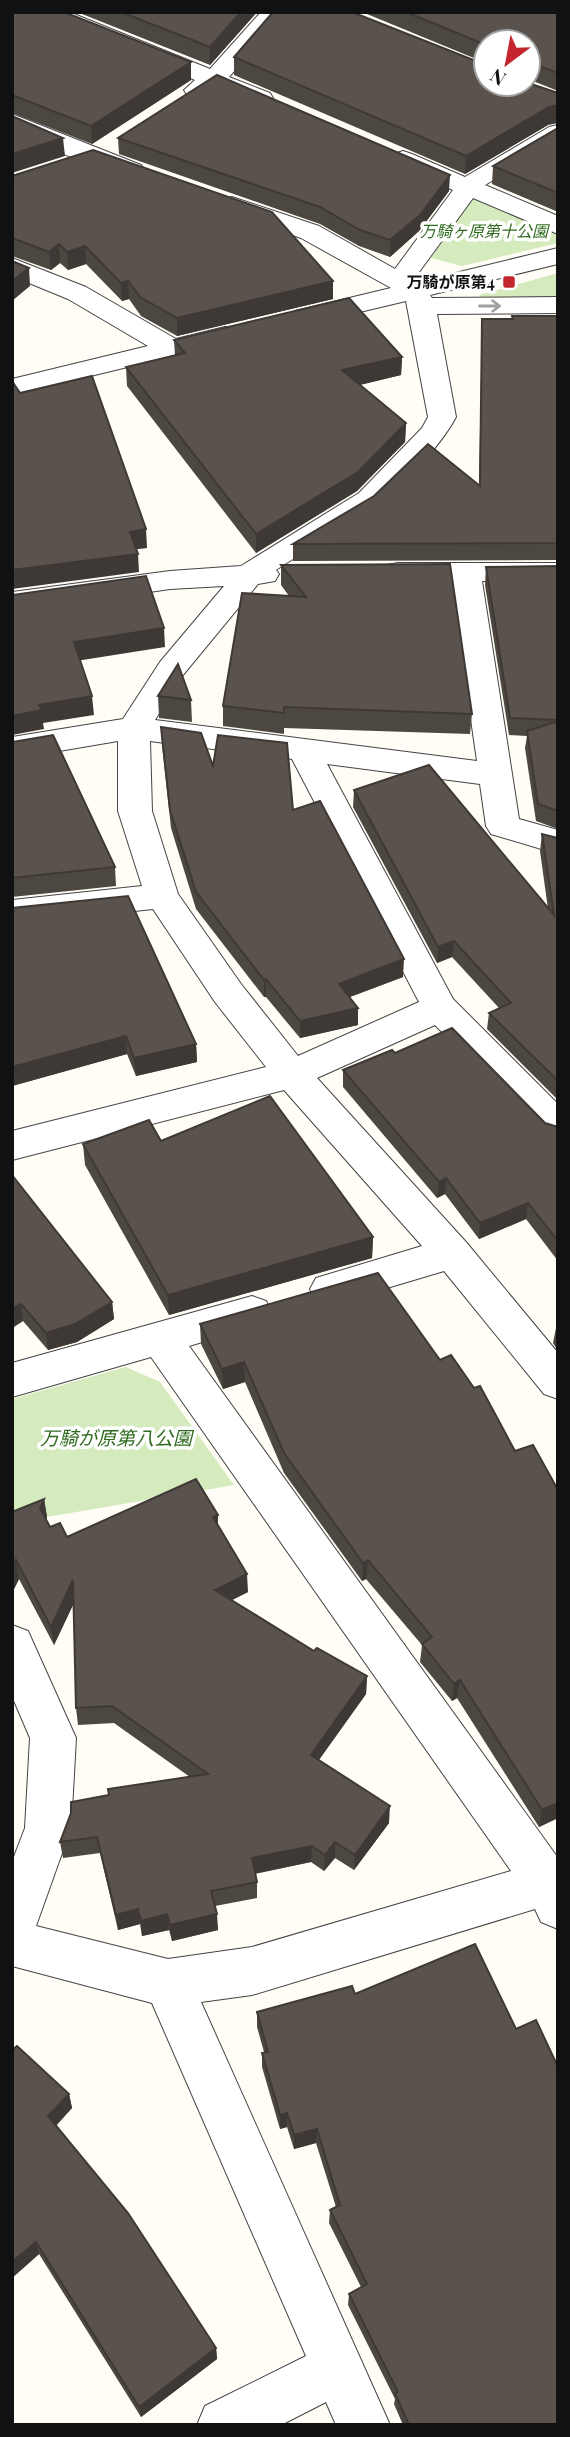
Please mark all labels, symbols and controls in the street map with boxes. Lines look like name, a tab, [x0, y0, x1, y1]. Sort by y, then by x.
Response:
north arrow	[472, 28, 542, 98]
text: N	[485, 63, 510, 93]
park label: 万騎ヶ原第十公園	[420, 220, 550, 241]
place label: 万騎が原第4	[407, 271, 495, 292]
marker: 万騎が原第4	[501, 274, 517, 290]
one-way arrow	[478, 299, 501, 312]
park label: 万騎が原第八公園	[40, 1424, 195, 1450]

